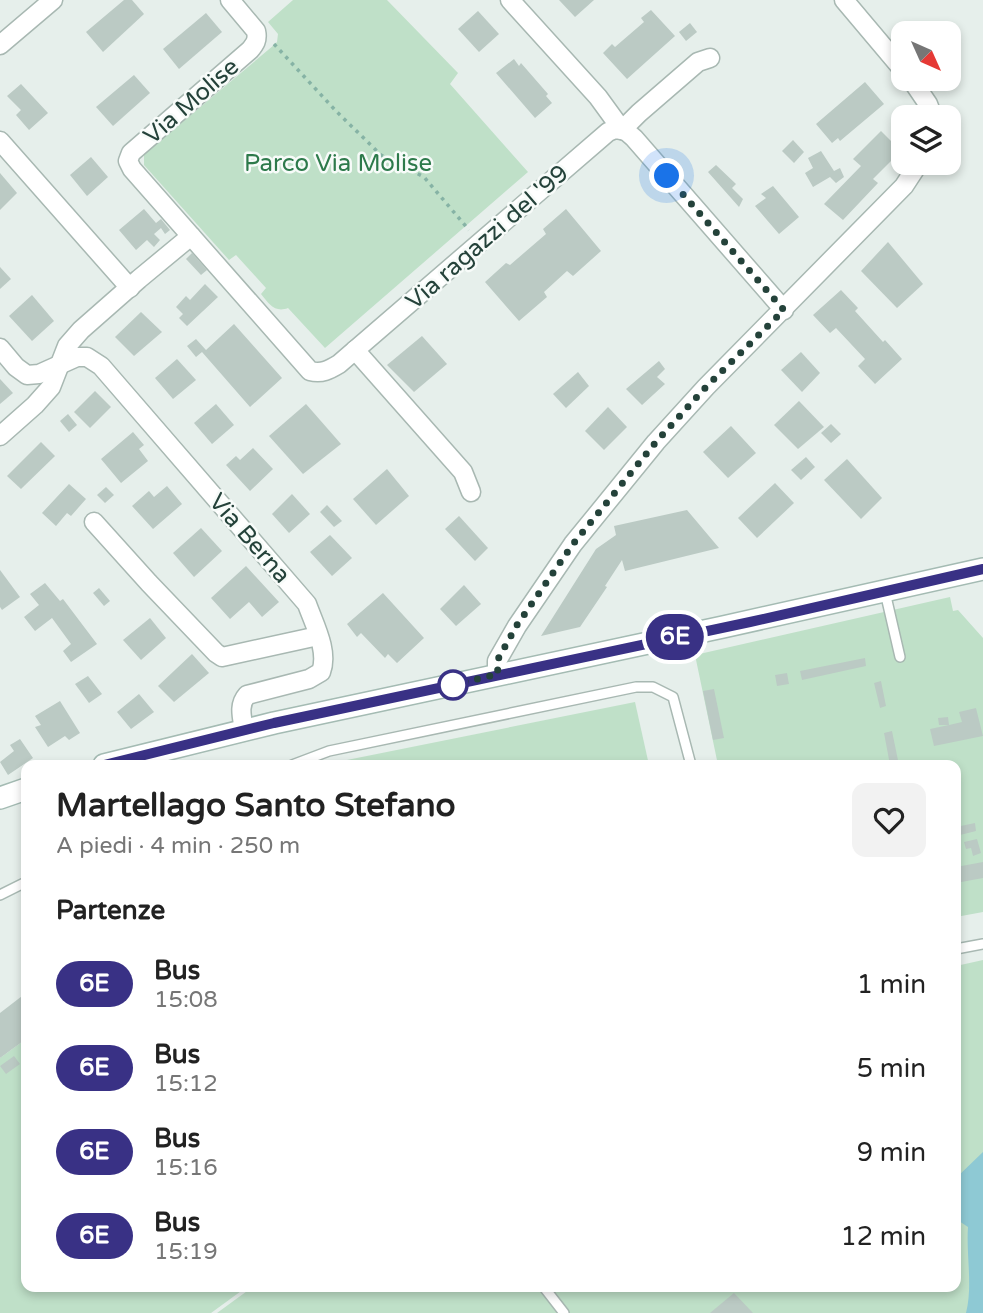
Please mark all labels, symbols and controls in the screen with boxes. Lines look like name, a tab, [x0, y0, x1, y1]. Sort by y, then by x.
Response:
north arrow	[891, 21, 961, 91]
map controls	[891, 21, 961, 175]
street label: Via Molise	[138, 52, 245, 151]
button: layers	[891, 105, 961, 175]
park label: Parco Via Molise	[244, 149, 432, 178]
your location	[649, 158, 684, 193]
street label: Via ragazzi del '99	[400, 159, 575, 316]
street label: Via Berna	[203, 487, 296, 589]
line badge: 6E	[644, 614, 706, 660]
text: 6E	[660, 622, 690, 651]
unlabelled marker	[438, 670, 468, 700]
button: heart	[852, 783, 926, 857]
text: Martellago Santo Stefano	[56, 786, 456, 825]
text: A piedi · 4 min · 250 m	[56, 832, 300, 860]
text: Partenze	[56, 895, 165, 926]
text: Bus	[154, 955, 200, 986]
text: 6E	[79, 969, 110, 998]
text: 1 min	[857, 969, 926, 1000]
text: 15:08	[154, 986, 218, 1014]
text: Bus	[154, 1039, 200, 1070]
text: 6E	[79, 1053, 110, 1082]
text: 5 min	[857, 1053, 926, 1084]
text: 15:12	[154, 1070, 218, 1098]
text: Bus	[154, 1123, 200, 1154]
text: 6E	[79, 1137, 110, 1166]
text: 9 min	[857, 1137, 926, 1168]
text: 15:16	[154, 1154, 218, 1182]
text: Bus	[154, 1207, 200, 1238]
text: 6E	[79, 1221, 110, 1250]
text: 12 min	[840, 1221, 926, 1252]
text: 15:19	[154, 1238, 218, 1266]

